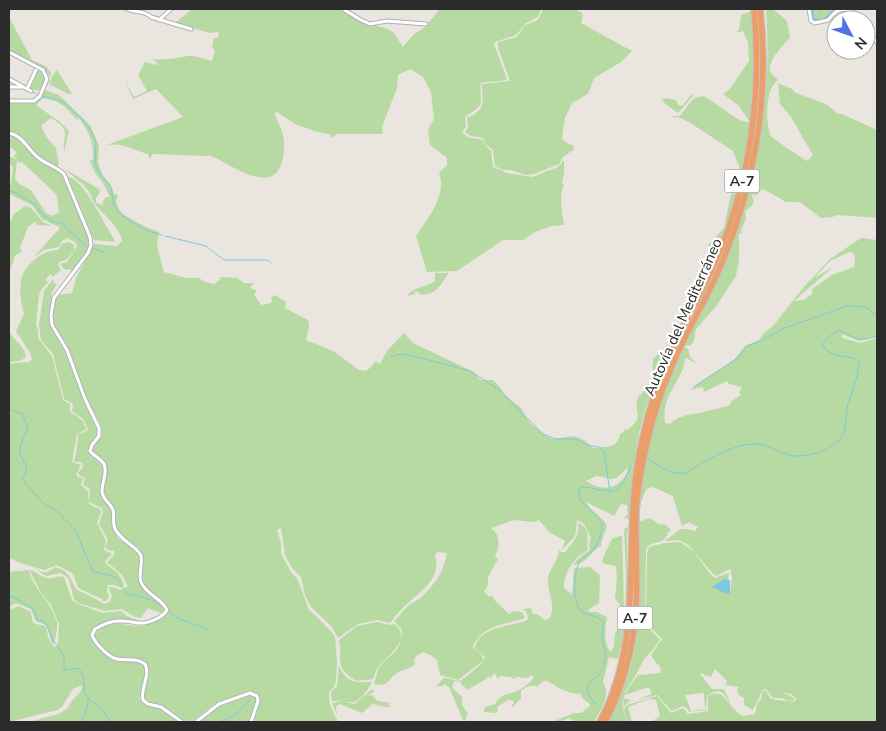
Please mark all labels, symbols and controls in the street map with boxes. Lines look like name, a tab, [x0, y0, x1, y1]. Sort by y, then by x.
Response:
north arrow	[826, 10, 876, 60]
text: N	[850, 33, 871, 53]
road number: A-7	[724, 170, 760, 192]
street label: Autovía del Mediterráneo	[639, 235, 727, 399]
road number: A-7	[618, 606, 652, 630]

